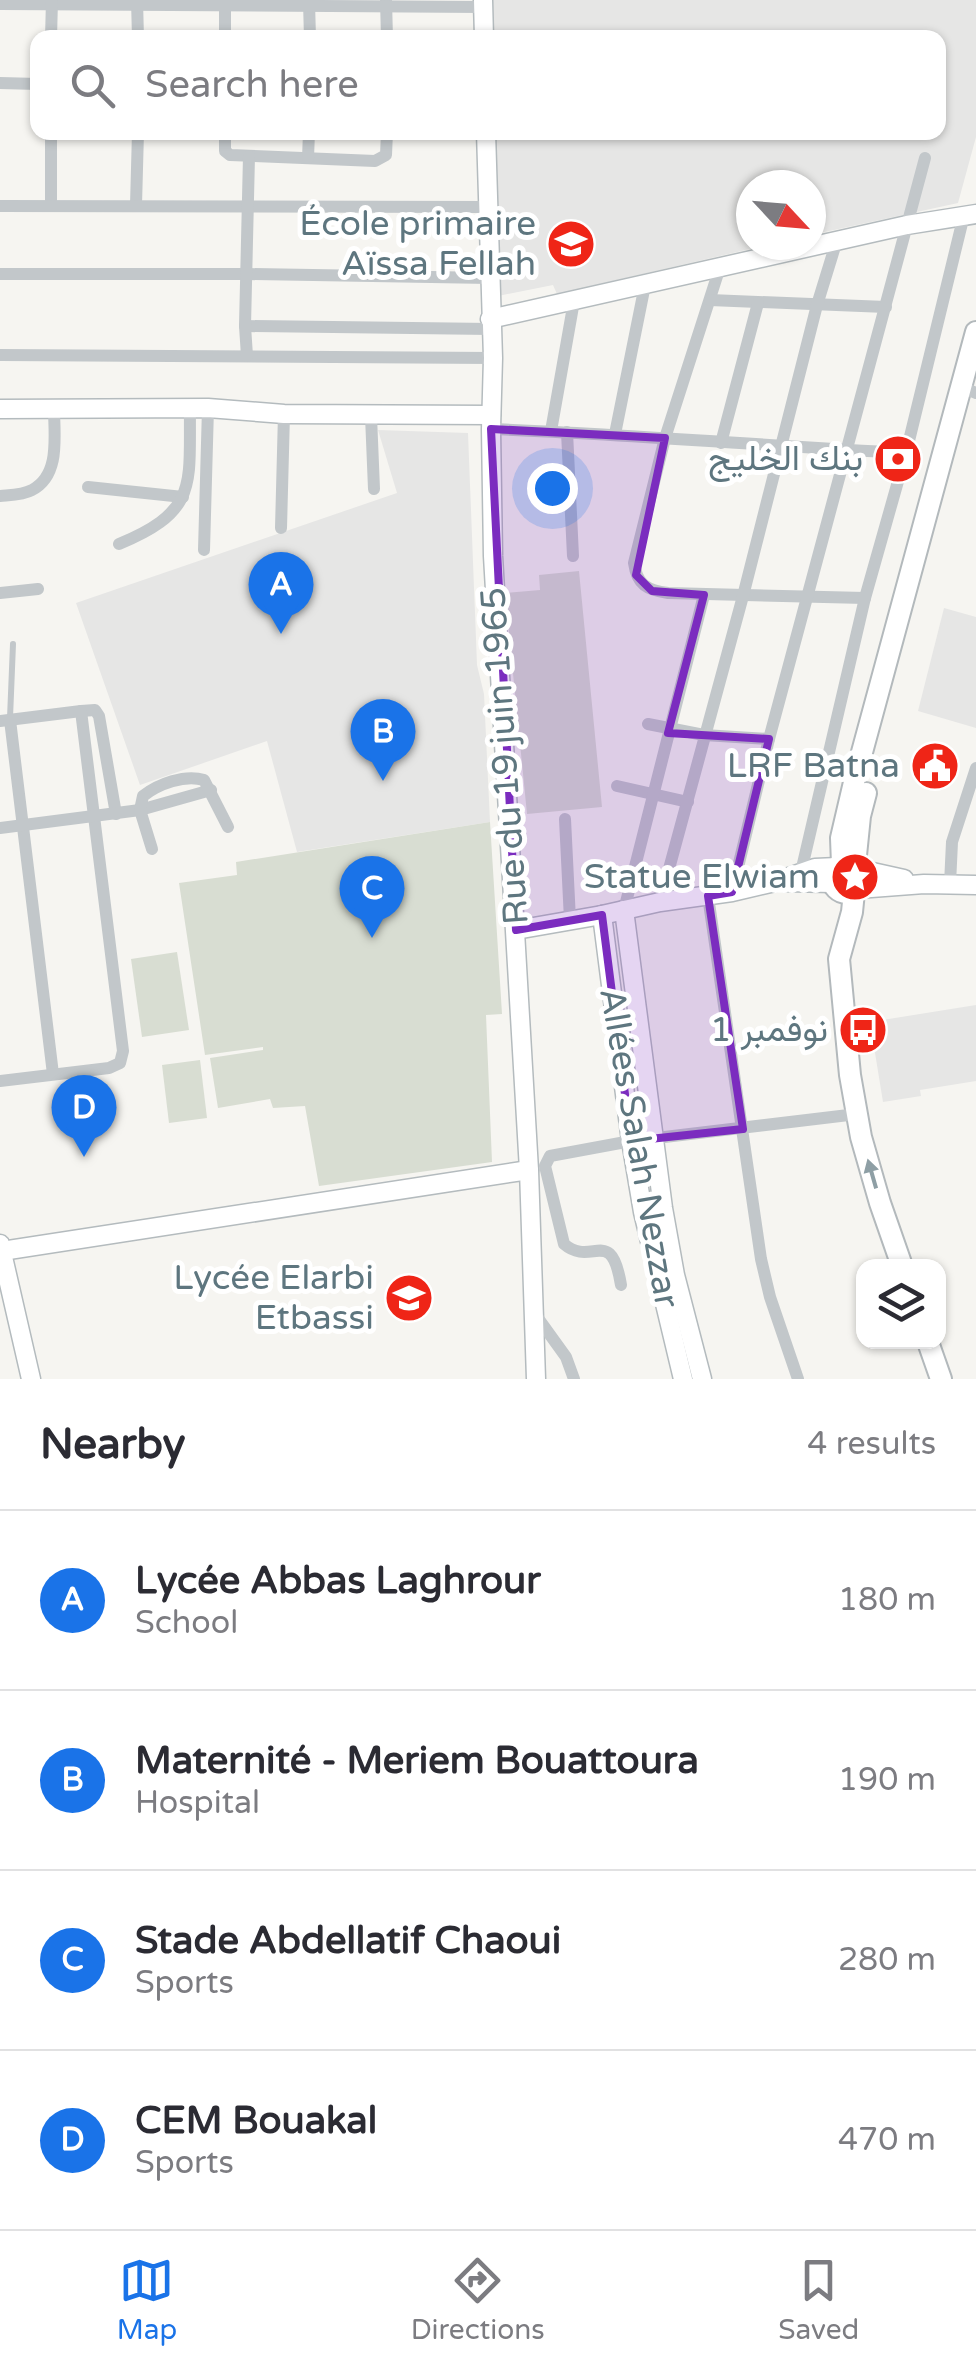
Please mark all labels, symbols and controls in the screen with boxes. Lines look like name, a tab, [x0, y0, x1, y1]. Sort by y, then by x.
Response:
search box	[30, 30, 946, 140]
icon: search	[65, 58, 120, 113]
text: Search here	[145, 62, 359, 108]
north arrow	[736, 170, 826, 260]
place label: École primaire Aïssa Fellah	[299, 203, 536, 285]
school or university icon: École primaire Aïssa Fellah	[545, 218, 597, 270]
bank icon: بنك الخليج	[872, 433, 924, 485]
place label: بنك الخليج	[708, 438, 863, 482]
your location	[527, 463, 578, 514]
pin: A	[248, 552, 314, 634]
street label: Rue du 19 juin 1965	[472, 586, 538, 926]
pin: B	[350, 698, 416, 781]
public building icon: LRF Batna	[909, 740, 961, 792]
place label: LRF Batna	[727, 745, 900, 787]
place icon: Statue Elwiam	[829, 851, 881, 903]
pin: C	[340, 856, 404, 938]
place label: Statue Elwiam	[584, 856, 820, 898]
street label: Allées Salah Nezzar	[590, 985, 688, 1312]
bus stop icon: 1 نوفمبر	[837, 1004, 889, 1056]
place label: 1 نوفمبر	[710, 1009, 828, 1051]
pin: D	[52, 1074, 116, 1157]
one-way arrow	[863, 1158, 879, 1189]
place label: Lycée Elarbi Etbassi	[173, 1257, 374, 1339]
map controls	[856, 1259, 946, 1349]
button: layers	[856, 1259, 946, 1349]
school or university icon: Lycée Elarbi Etbassi	[383, 1272, 435, 1324]
text: Nearby	[40, 1419, 185, 1470]
text: 4 results	[807, 1425, 936, 1463]
text: Lycée Abbas Laghrour	[135, 1558, 541, 1604]
text: A	[61, 1581, 84, 1619]
text: 180 m	[838, 1581, 936, 1619]
text: School	[135, 1604, 238, 1642]
text: Maternité - Meriem Bouattoura	[135, 1738, 699, 1784]
text: B	[61, 1761, 84, 1799]
text: 190 m	[838, 1761, 936, 1799]
text: Hospital	[135, 1784, 260, 1822]
text: Stade Abdellatif Chaoui	[135, 1918, 561, 1964]
text: C	[61, 1941, 84, 1979]
text: 280 m	[838, 1941, 936, 1979]
text: Sports	[135, 1964, 234, 2002]
text: CEM Bouakal	[135, 2098, 377, 2144]
text: D	[60, 2121, 85, 2159]
text: 470 m	[838, 2121, 936, 2159]
text: Sports	[135, 2144, 234, 2182]
tab: Map	[117, 2253, 177, 2347]
tab: Directions	[411, 2253, 545, 2347]
tab: Saved	[778, 2253, 859, 2347]

